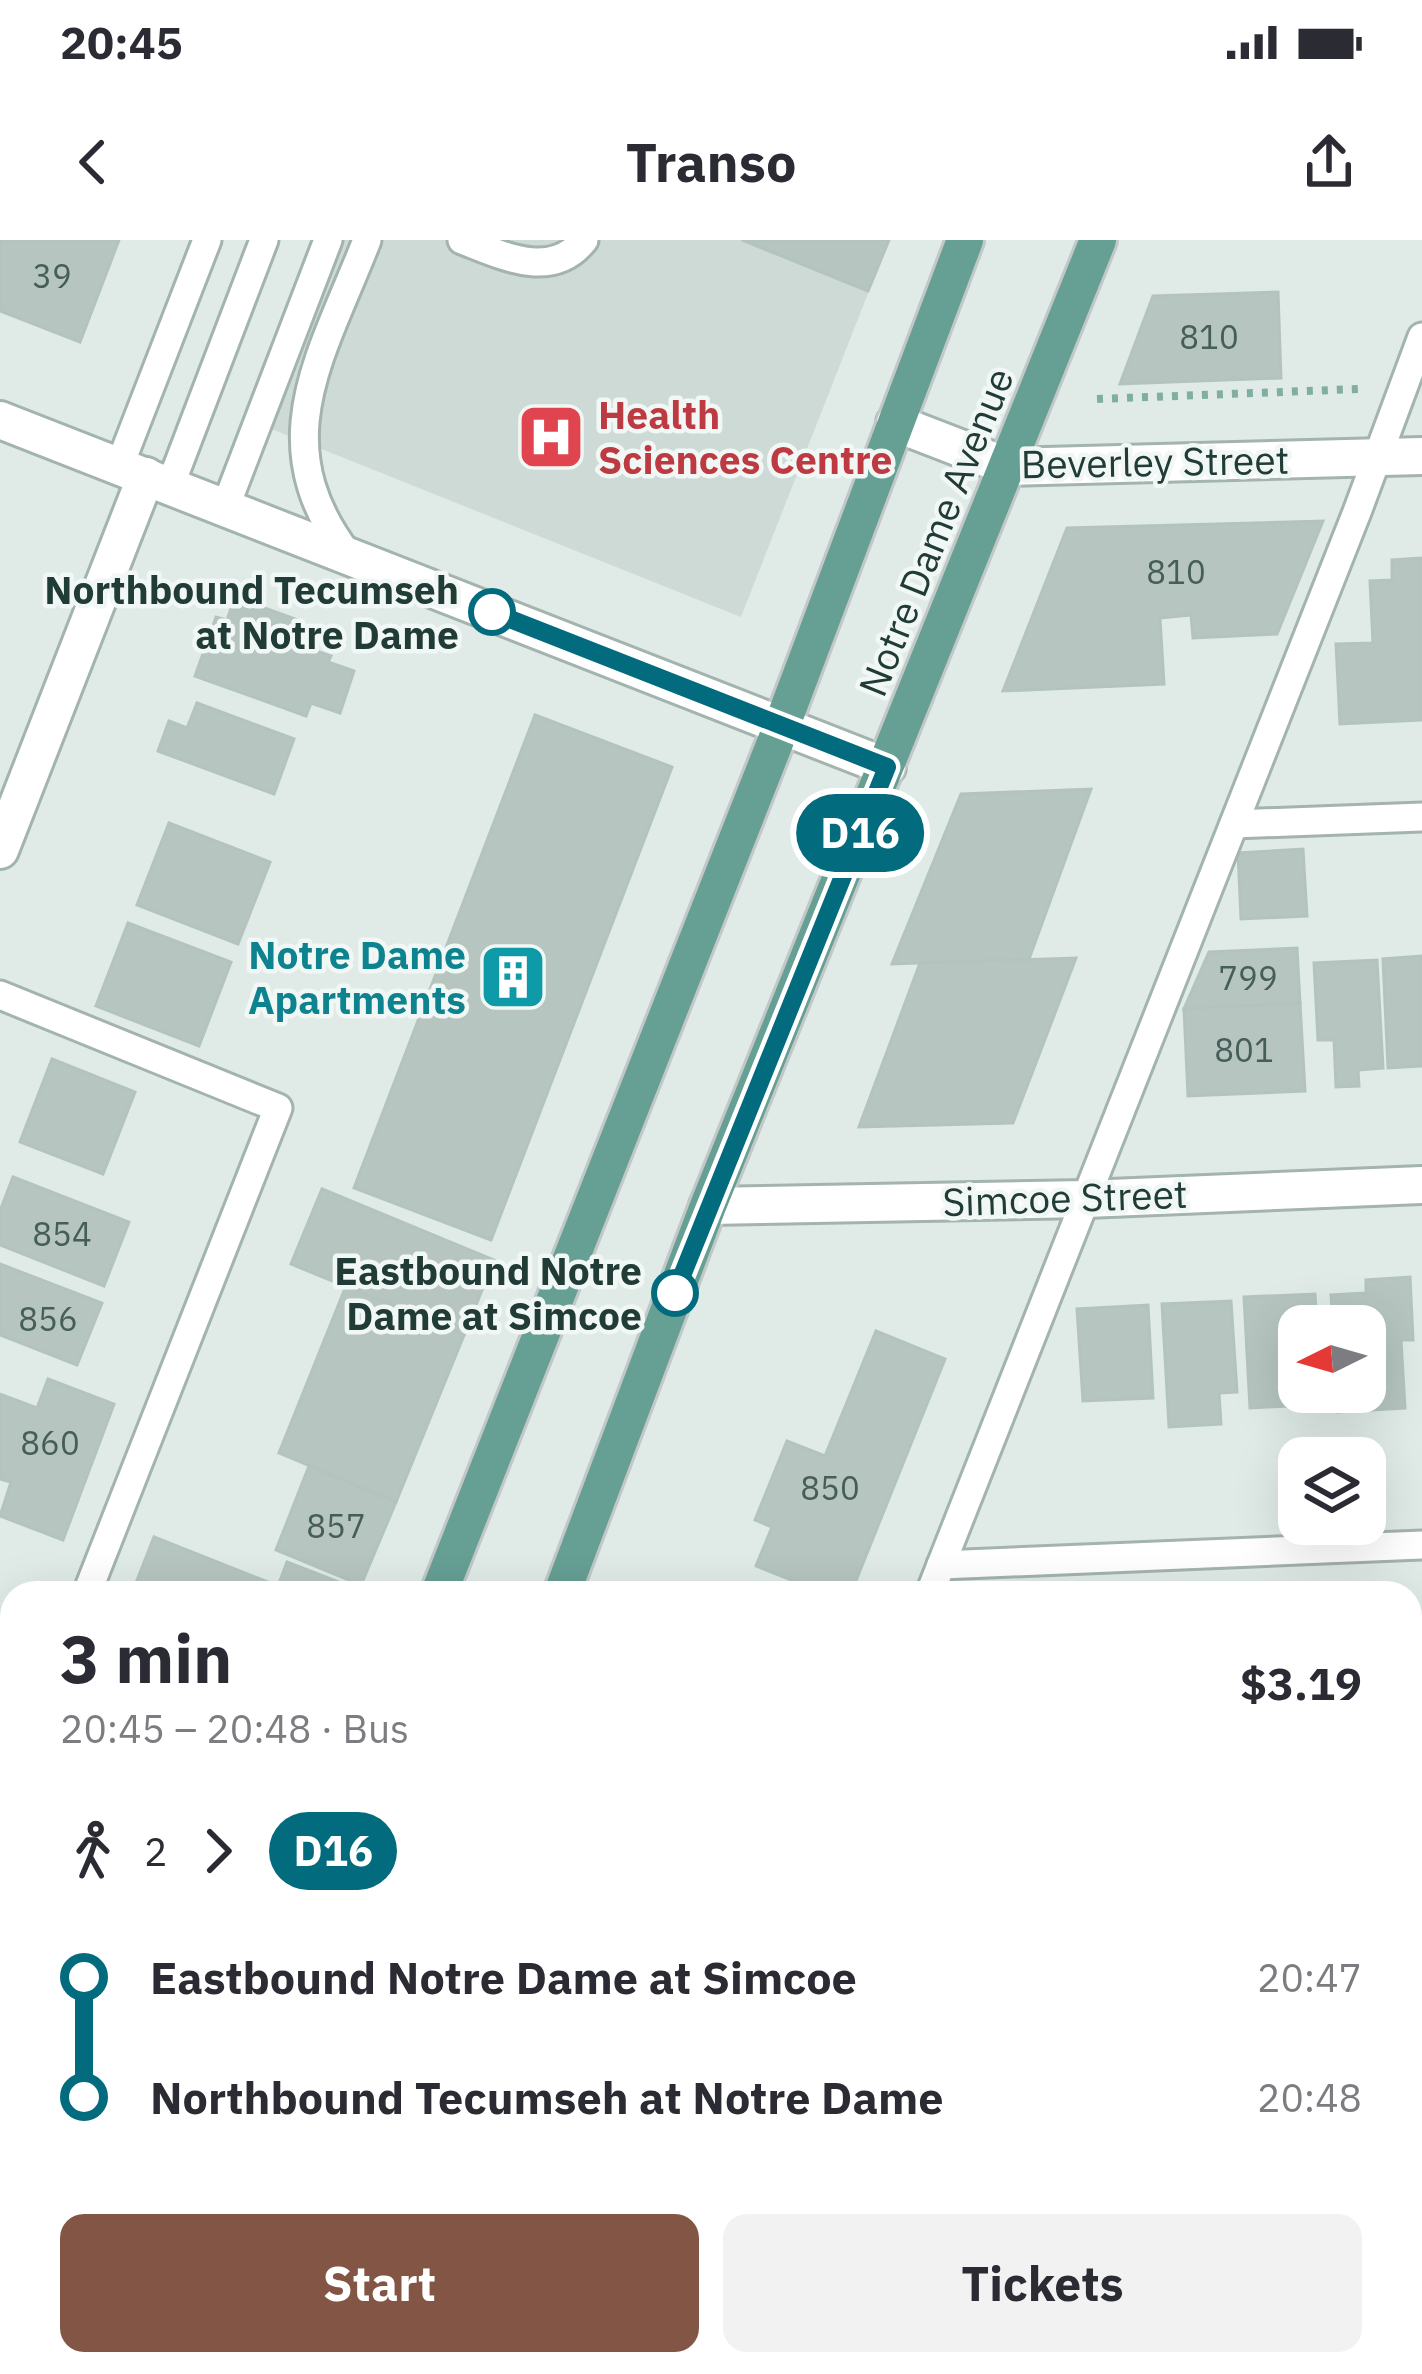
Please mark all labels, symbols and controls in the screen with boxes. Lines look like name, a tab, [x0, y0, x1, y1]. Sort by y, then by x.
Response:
text: 20:45	[60, 13, 183, 71]
text: Transo	[626, 127, 796, 197]
icon: back	[60, 129, 126, 195]
icon: share	[1296, 129, 1362, 195]
house number: 39	[32, 254, 72, 297]
house number: 810	[1179, 315, 1239, 358]
street label: Notre Dame Avenue	[846, 360, 1025, 703]
place label: Health Sciences Centre	[598, 389, 893, 485]
hospital icon: Health Sciences Centre	[516, 402, 586, 472]
street label: Beverley Street	[1020, 434, 1290, 489]
house number: 810	[1146, 550, 1206, 593]
place label: Northbound Tecumseh at Notre Dame	[44, 564, 459, 660]
marker: Northbound Tecumseh at Notre Dame	[470, 590, 514, 634]
line badge: D16	[791, 794, 929, 872]
text: D16	[820, 805, 900, 860]
place label: Notre Dame Apartments	[248, 929, 466, 1025]
building icon: Notre Dame Apartments	[478, 942, 548, 1012]
house number: 799	[1218, 956, 1278, 999]
house number: 801	[1214, 1028, 1274, 1071]
street label: Simcoe Street	[942, 1168, 1188, 1227]
house number: 854	[32, 1212, 92, 1255]
place label: Eastbound Notre Dame at Simcoe	[334, 1245, 642, 1341]
marker: Eastbound Notre Dame at Simcoe	[653, 1271, 697, 1315]
house number: 856	[18, 1297, 78, 1340]
north arrow	[1278, 1305, 1386, 1413]
map controls	[1278, 1305, 1386, 1545]
house number: 860	[20, 1421, 80, 1464]
button: layers	[1278, 1437, 1386, 1545]
house number: 850	[800, 1466, 860, 1509]
house number: 857	[306, 1504, 366, 1547]
text: 3 min	[60, 1615, 232, 1701]
text: $3.19	[1240, 1654, 1362, 1712]
text: 20:45 – 20:48 · Bus	[60, 1703, 409, 1754]
icon: walk	[60, 1818, 126, 1884]
icon: forward	[185, 1818, 251, 1884]
text: D16	[293, 1823, 373, 1878]
text: 2	[144, 1826, 167, 1877]
text: Eastbound Notre Dame at Simcoe	[150, 1948, 857, 2006]
text: 20:47	[1257, 1952, 1362, 2003]
text: Northbound Tecumseh at Notre Dame	[150, 2068, 944, 2126]
text: 20:48	[1257, 2072, 1362, 2123]
button: Start	[60, 2214, 699, 2352]
button: Tickets	[723, 2214, 1362, 2352]

